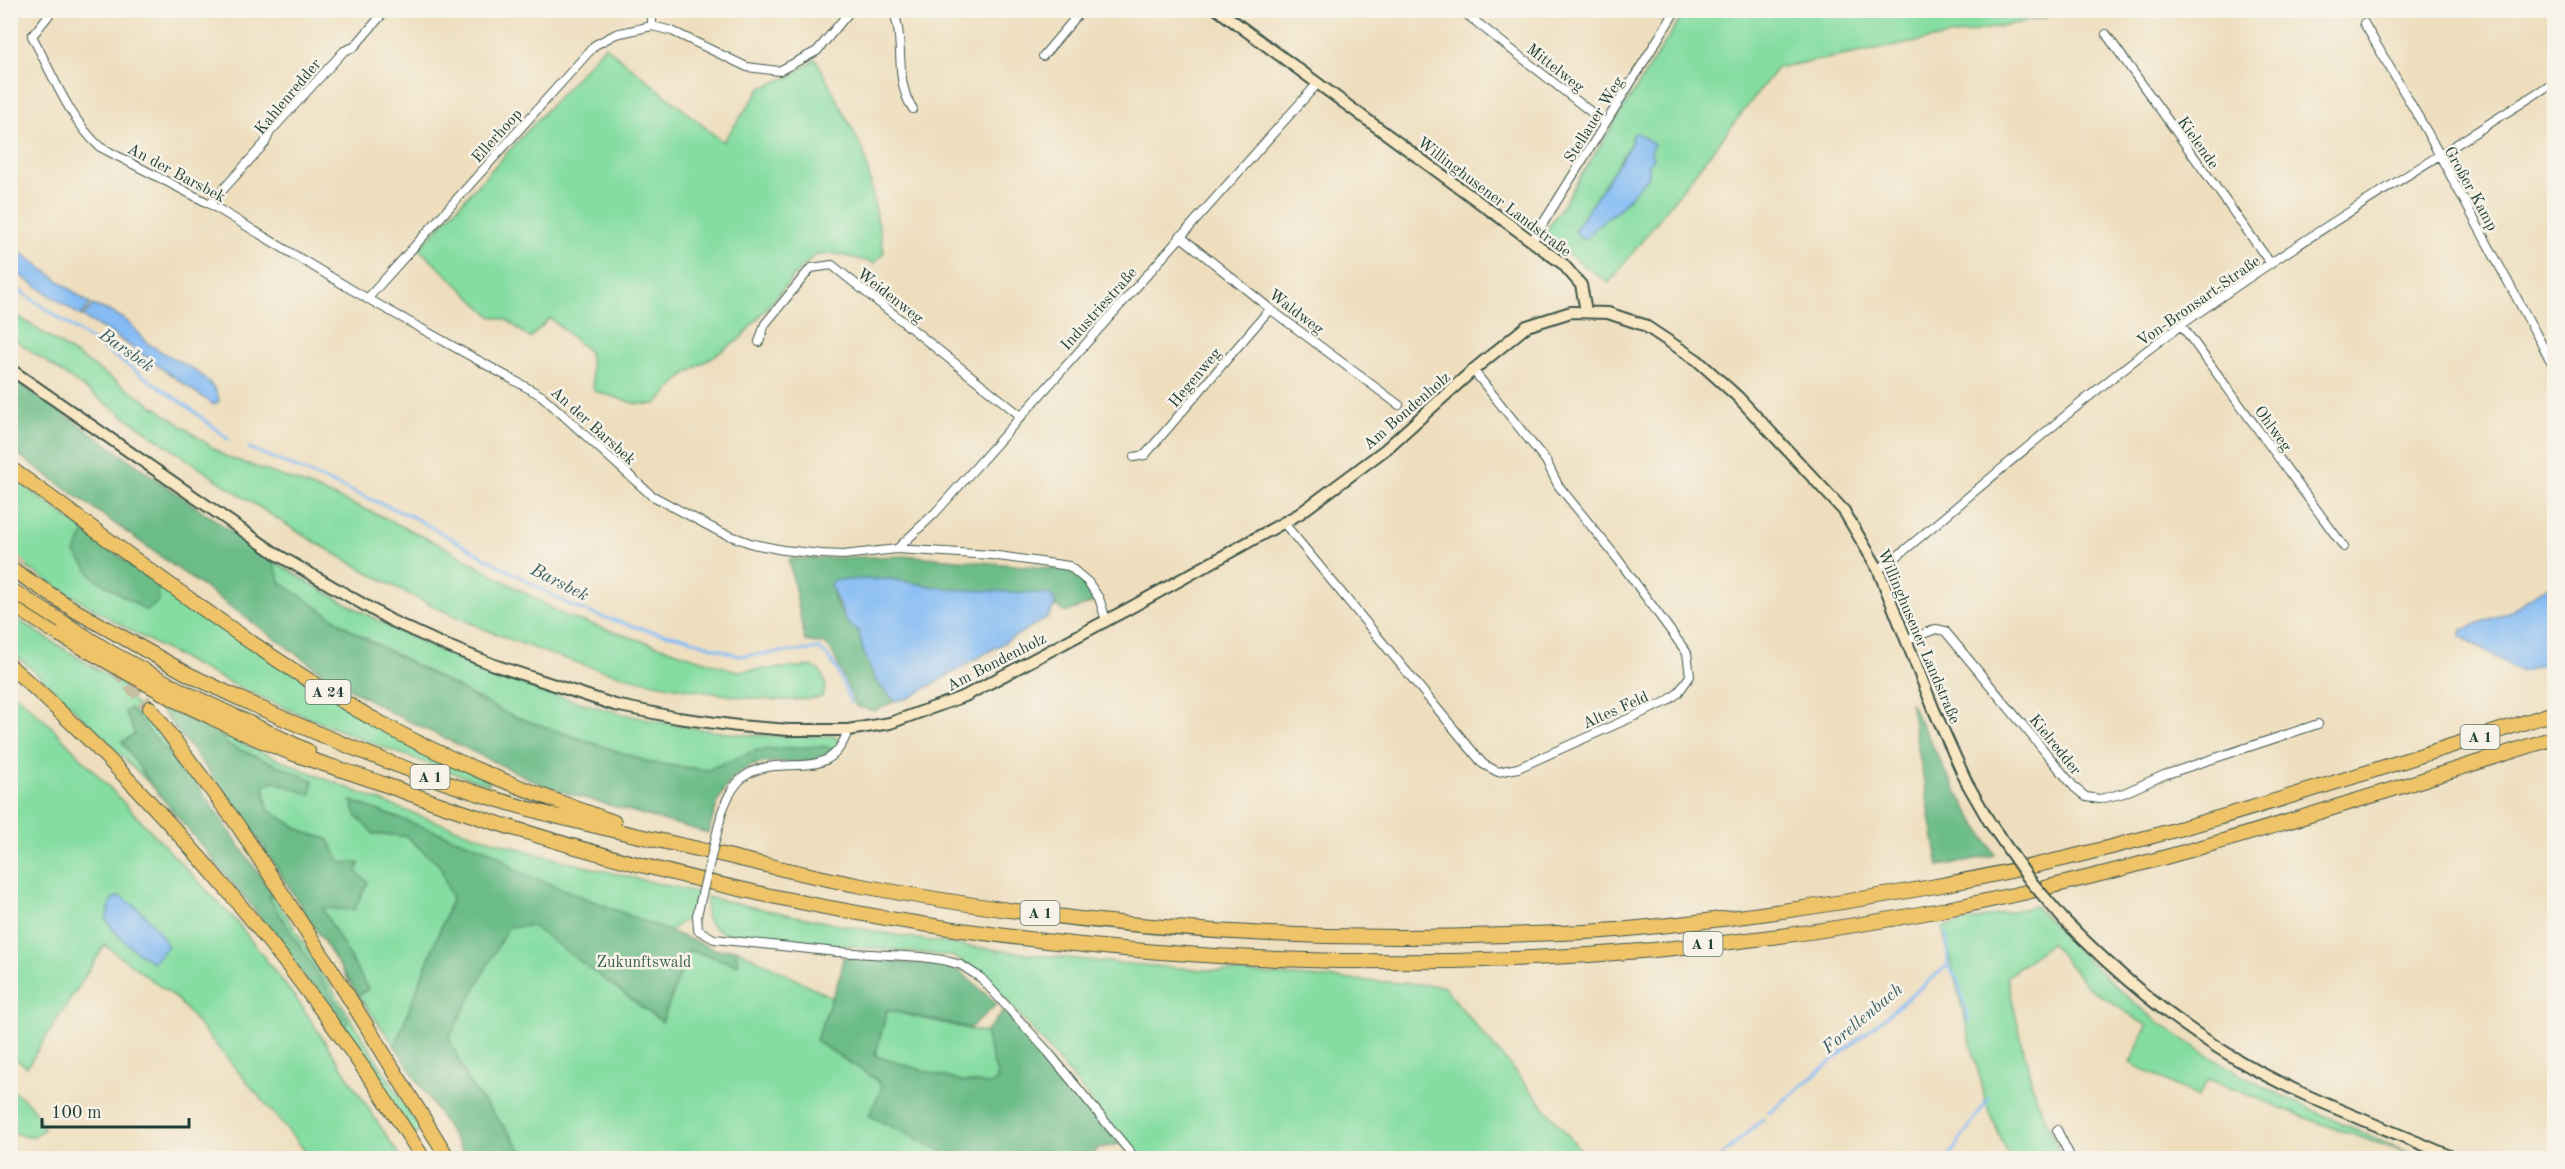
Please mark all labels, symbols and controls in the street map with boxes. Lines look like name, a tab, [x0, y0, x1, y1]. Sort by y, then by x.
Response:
street label: Mittelweg	[1523, 41, 1587, 96]
street label: Kahlenredder	[252, 56, 325, 138]
street label: Stellauer Weg	[1562, 74, 1628, 166]
street label: Ellerhoop	[469, 106, 526, 166]
street label: Kielende	[2174, 114, 2221, 172]
street label: Willinghusener Landstraße	[1414, 135, 1574, 261]
street label: An der Barsbek	[124, 141, 228, 206]
street label: Großer Kamp	[2441, 144, 2500, 234]
street label: Von-Bronsart-Straße	[2135, 253, 2264, 350]
street label: Industriestraße	[1058, 265, 1141, 354]
street label: Weidenweg	[854, 266, 926, 327]
street label: Waldweg	[1265, 287, 1326, 338]
water label: Barsbek	[95, 325, 157, 376]
street label: Hegenweg	[1166, 345, 1225, 411]
street label: Am Bondenholz	[1361, 370, 1454, 453]
street label: An der Barsbek	[547, 384, 638, 469]
street label: Ohlweg	[2251, 403, 2294, 455]
street label: Willinghusener Landstraße	[1874, 547, 1962, 726]
water label: Barsbek	[527, 560, 592, 605]
street label: Am Bondenholz	[945, 631, 1049, 695]
road number: A 24	[306, 680, 350, 704]
street label: Altes Feld	[1580, 689, 1651, 732]
street label: Kielredder	[2025, 712, 2084, 779]
road number: A 1	[2460, 725, 2500, 749]
road number: A 1	[410, 765, 450, 789]
road number: A 1	[1020, 901, 1060, 925]
road number: A 1	[1684, 932, 1722, 956]
park label: Zukunftswald	[597, 955, 691, 971]
water label: Forellenbach	[1818, 980, 1906, 1058]
scale bar	[42, 1091, 189, 1129]
text: 100 m	[51, 1104, 102, 1122]

